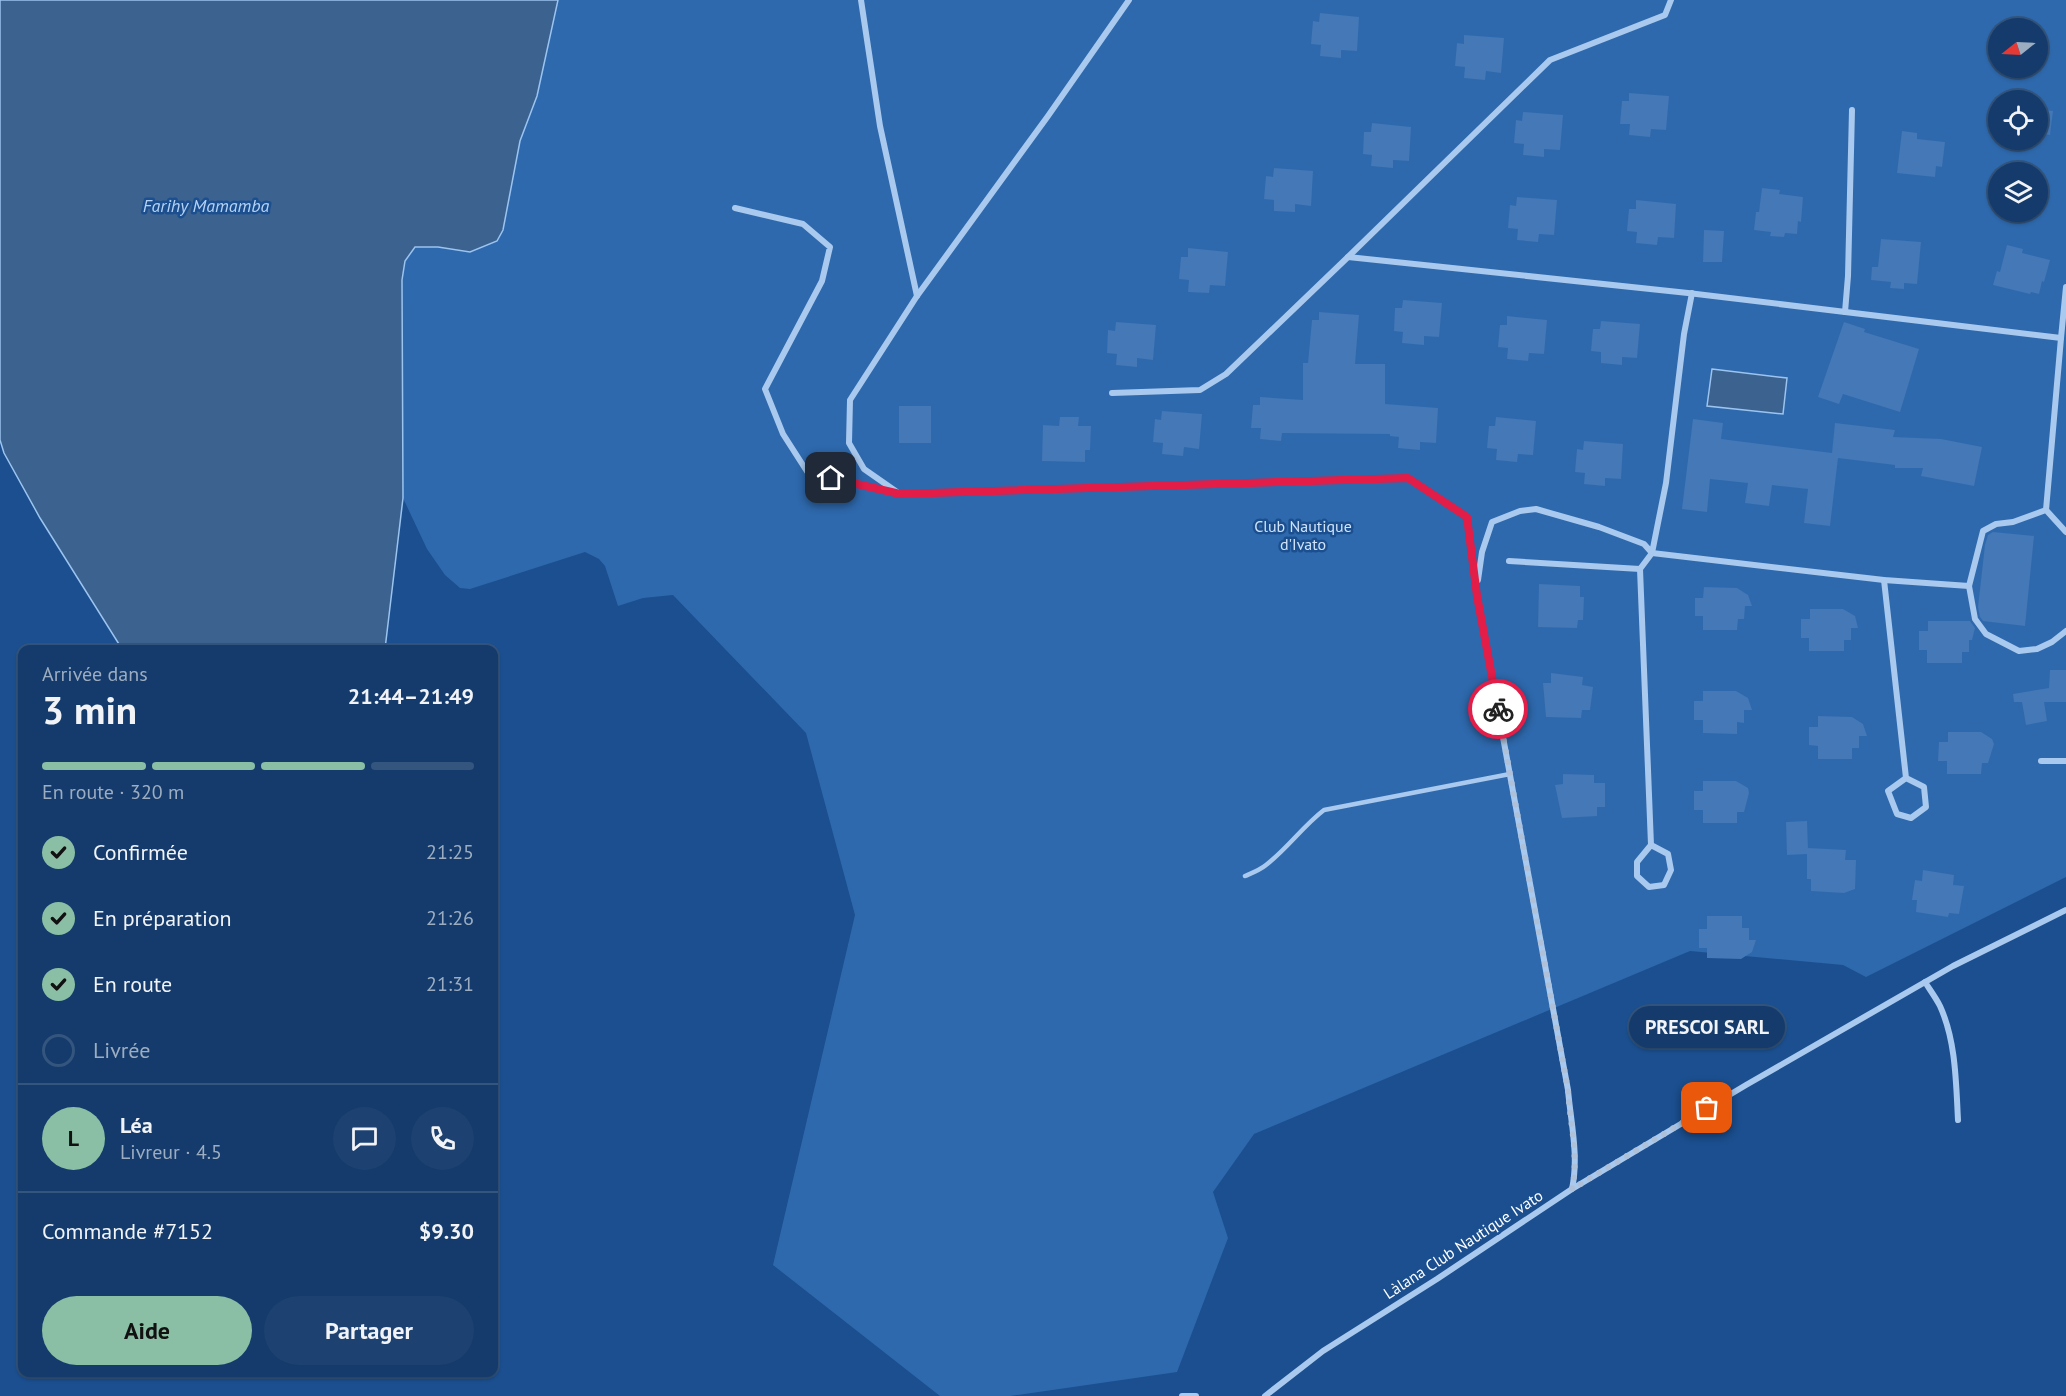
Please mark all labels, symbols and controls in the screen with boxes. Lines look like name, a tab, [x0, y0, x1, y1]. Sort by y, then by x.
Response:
north arrow	[1988, 18, 2048, 78]
map controls	[1988, 18, 2048, 222]
button: locate	[1988, 90, 2048, 150]
button: layers	[1988, 162, 2048, 222]
water label: Farihy Mamamba	[143, 194, 270, 217]
pin	[805, 452, 856, 503]
icon: home	[814, 461, 847, 494]
park label: Club Nautique d'Ivato	[1254, 516, 1352, 554]
text: Arrivée dans	[42, 661, 148, 687]
courier	[1468, 679, 1528, 739]
text: 21:44–21:49	[348, 682, 474, 710]
text: 3 min	[42, 684, 137, 735]
icon: bike	[1482, 693, 1515, 726]
text: En route · 320 m	[42, 779, 184, 805]
icon: check	[42, 836, 75, 869]
text: Confirmée	[93, 838, 188, 866]
text: 21:25	[426, 839, 474, 865]
icon: check	[42, 902, 75, 935]
text: En préparation	[93, 904, 232, 932]
text: 21:26	[426, 905, 474, 931]
icon: check	[42, 968, 75, 1001]
text: En route	[93, 970, 172, 998]
text: 21:31	[426, 971, 474, 997]
callout: PRESCOI SARL	[1629, 1006, 1785, 1048]
text: PRESCOI SARL	[1645, 1014, 1769, 1040]
text: Livrée	[93, 1036, 150, 1064]
pin	[1681, 1082, 1732, 1133]
icon: bag	[1690, 1091, 1723, 1124]
button: chat	[333, 1107, 396, 1170]
button: phone	[411, 1107, 474, 1170]
text: Léa	[120, 1111, 153, 1139]
text: L	[68, 1124, 79, 1152]
text: Livreur · 4.5	[120, 1139, 222, 1165]
street label: Làlana Club Nautique Ivato	[1380, 1185, 1546, 1303]
text: Commande #7152	[42, 1217, 213, 1245]
text: $9.30	[419, 1217, 474, 1245]
button: Aide	[42, 1296, 252, 1365]
button: Partager	[264, 1296, 474, 1365]

